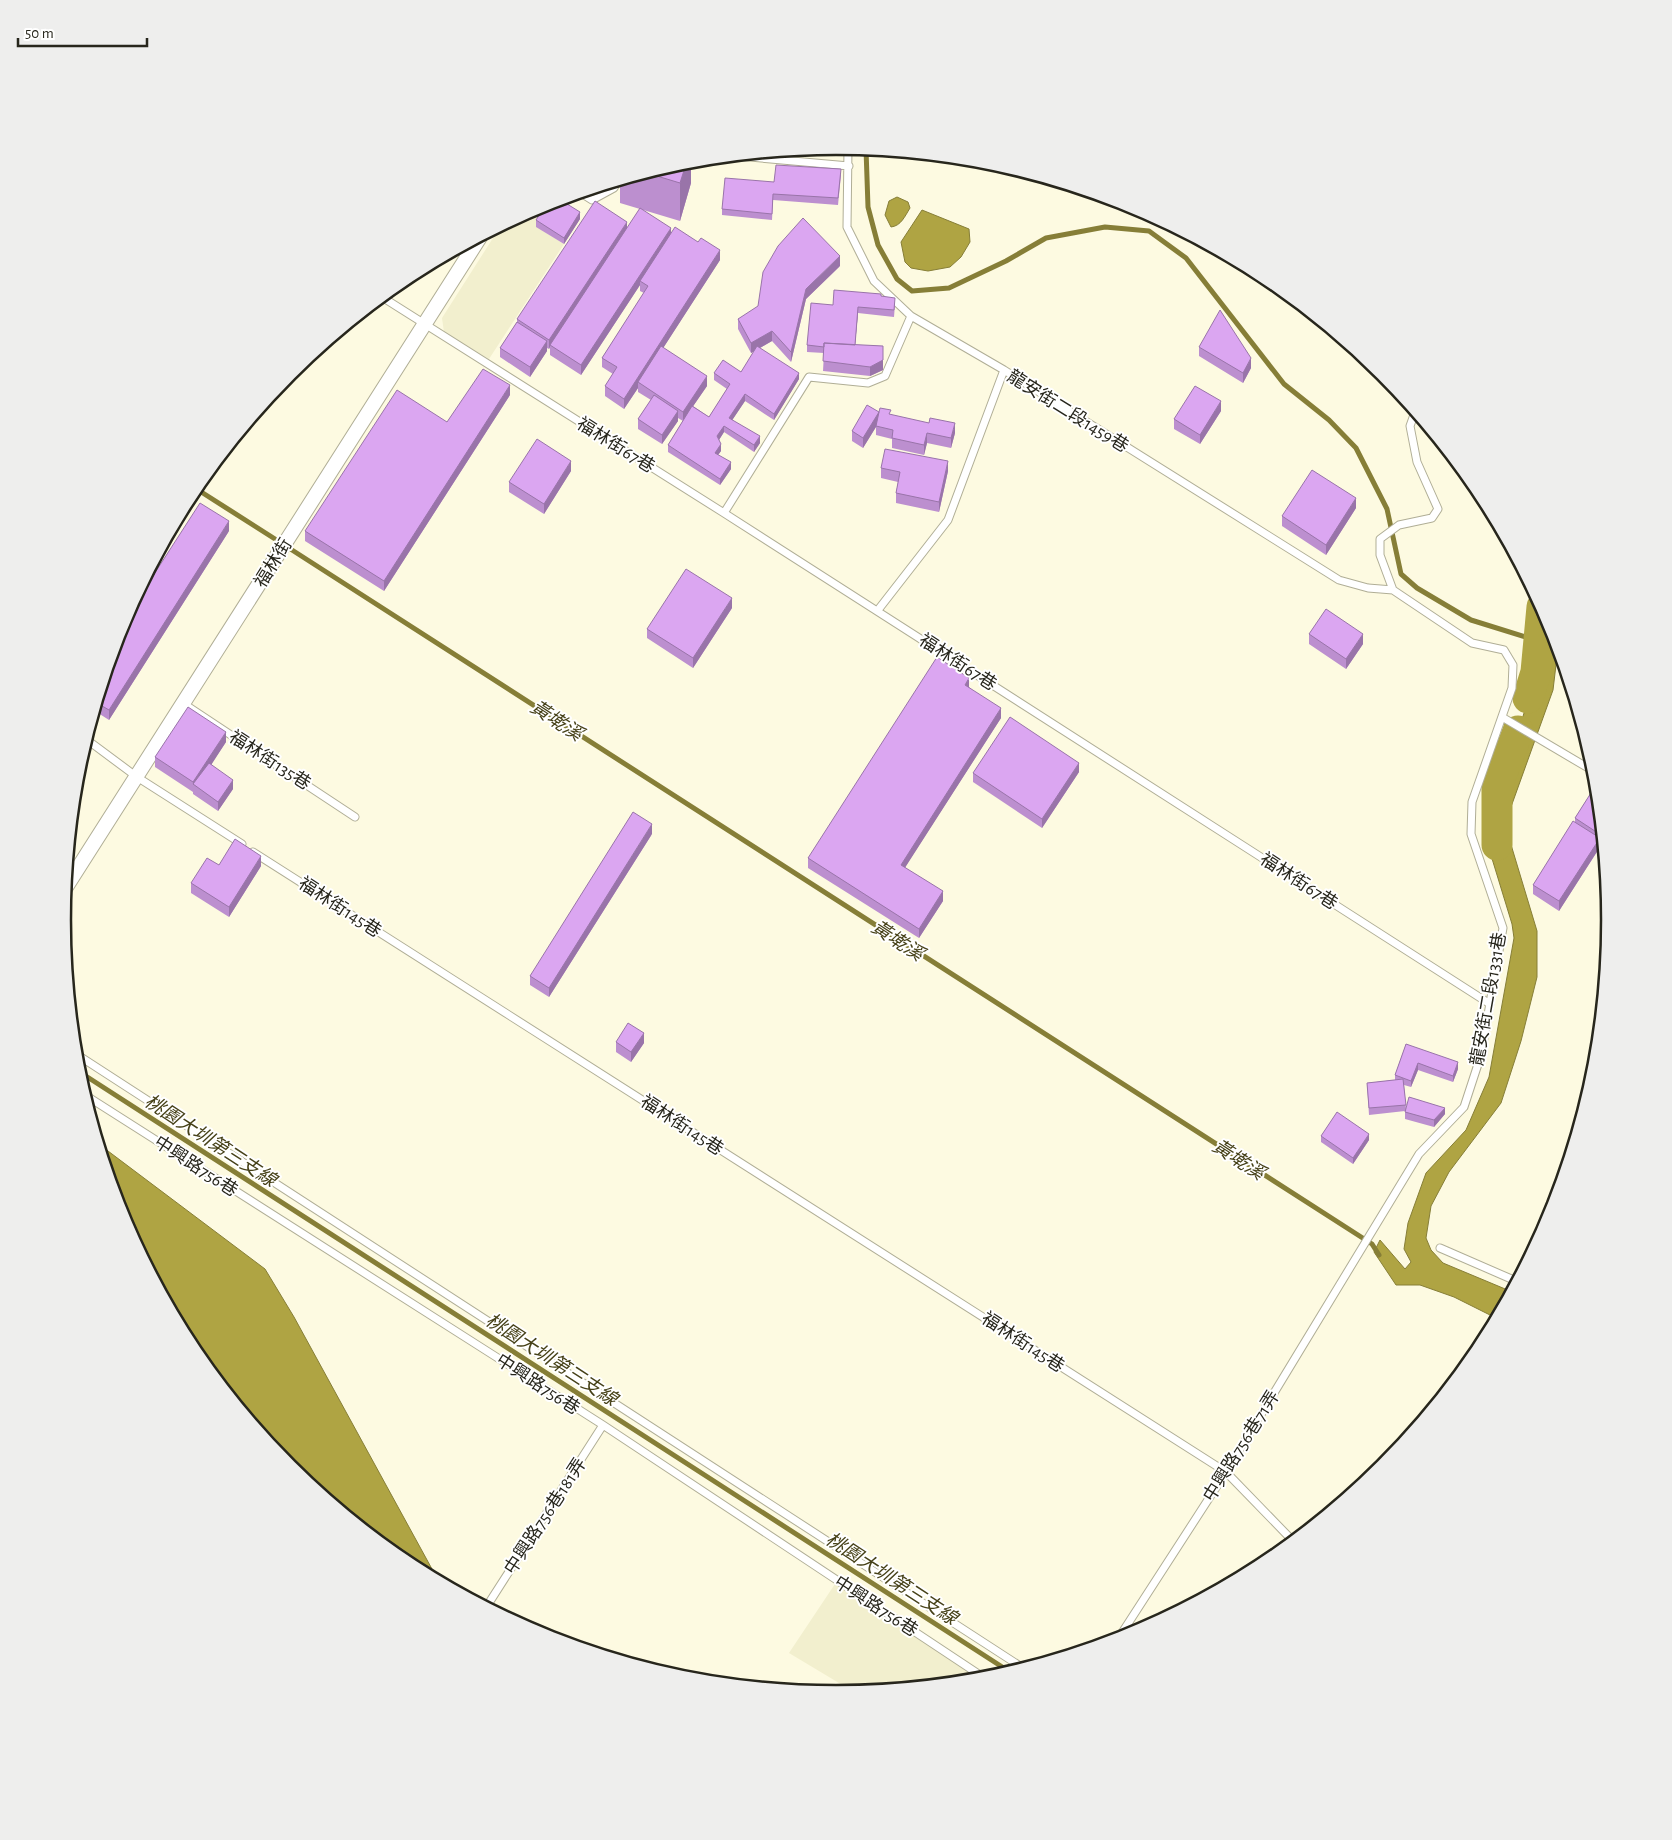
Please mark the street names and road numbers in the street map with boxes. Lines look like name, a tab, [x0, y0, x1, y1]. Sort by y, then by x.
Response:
street label: 龍安街二段1459巷	[1004, 366, 1132, 456]
street label: 福林街67巷	[573, 413, 659, 477]
street label: 福林街	[250, 535, 296, 591]
street label: 福林街67巷	[916, 630, 1000, 694]
street label: 福林街135巷	[225, 726, 315, 794]
street label: 福林街67巷	[1257, 849, 1341, 913]
street label: 福林街145巷	[295, 873, 385, 941]
street label: 龍安街二段1331巷	[1466, 931, 1510, 1067]
street label: 福林街145巷	[637, 1091, 727, 1159]
street label: 中興路756巷	[151, 1132, 241, 1200]
street label: 福林街145巷	[978, 1308, 1068, 1376]
street label: 中興路756巷	[493, 1350, 583, 1418]
street label: 中興路756巷71弄	[1199, 1387, 1283, 1505]
street label: 中興路756巷181弄	[500, 1454, 590, 1578]
street label: 中興路756巷	[831, 1572, 921, 1640]

